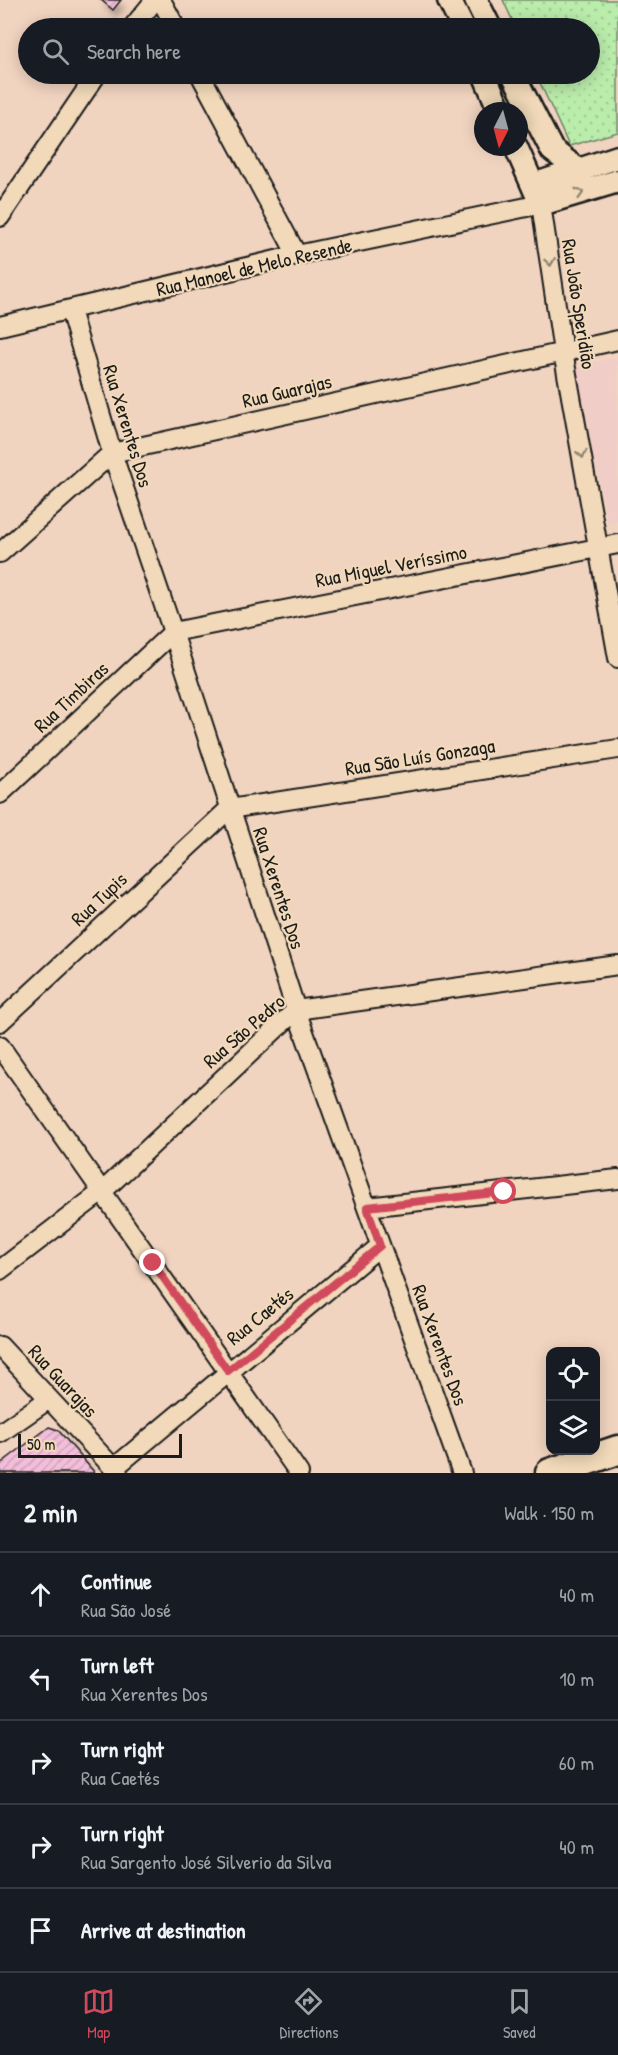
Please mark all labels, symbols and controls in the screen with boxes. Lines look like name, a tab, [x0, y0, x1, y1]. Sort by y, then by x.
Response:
search box	[18, 18, 600, 84]
icon: search	[39, 35, 72, 68]
text: Search here	[87, 36, 181, 66]
north arrow	[474, 102, 528, 156]
one-way arrow	[574, 188, 585, 200]
street label: Rua Manoel de Melo Resende	[153, 231, 354, 302]
street label: Rua João Speridião	[556, 237, 603, 371]
one-way arrow	[543, 257, 555, 266]
street label: Rua Xerentes Dos	[97, 361, 160, 491]
street label: Rua Guarajas	[240, 367, 334, 414]
one-way arrow	[575, 449, 588, 459]
street label: Rua Miguel Veríssimo	[313, 538, 469, 593]
street label: Rua Timbiras	[27, 655, 114, 738]
street label: Rua São Luís Gonzaga	[343, 731, 497, 782]
street label: Rua Xerentes Dos	[247, 823, 312, 952]
street label: Rua Tupis	[65, 865, 133, 932]
street label: Rua São Pedro	[197, 988, 290, 1074]
route start	[490, 1178, 516, 1204]
route end	[139, 1249, 165, 1275]
street label: Rua Caetés	[221, 1280, 299, 1351]
street label: Rua Xerentes Dos	[406, 1281, 475, 1409]
street label: Rua Guarajas	[23, 1338, 104, 1423]
map controls	[546, 1347, 600, 1455]
button: locate	[546, 1347, 600, 1401]
button: layers	[546, 1401, 600, 1455]
scale bar	[18, 1431, 182, 1458]
text: 50 m	[27, 1433, 56, 1455]
text: 2 min	[24, 1495, 77, 1530]
text: Walk · 150 m	[504, 1499, 594, 1526]
text: Continue	[81, 1566, 152, 1596]
icon: ahead	[24, 1578, 57, 1611]
text: 40 m	[559, 1581, 594, 1608]
text: Rua São José	[81, 1596, 171, 1623]
text: Turn left	[81, 1650, 154, 1680]
icon: left	[24, 1662, 57, 1695]
text: 10 m	[560, 1665, 594, 1692]
text: Rua Xerentes Dos	[81, 1680, 208, 1707]
text: Turn right	[81, 1734, 164, 1764]
icon: right	[24, 1746, 57, 1779]
text: 60 m	[559, 1749, 594, 1776]
text: Rua Caetés	[81, 1764, 160, 1791]
text: Turn right	[81, 1818, 164, 1848]
icon: right	[24, 1830, 57, 1863]
text: 40 m	[559, 1833, 594, 1860]
text: Rua Sargento José Silverio da Silva	[81, 1848, 331, 1875]
icon: arrive	[24, 1914, 57, 1947]
text: Arrive at destination	[81, 1915, 246, 1945]
tab: Map	[82, 1985, 115, 2043]
tab: Directions	[280, 1985, 338, 2043]
tab: Saved	[503, 1985, 536, 2043]

